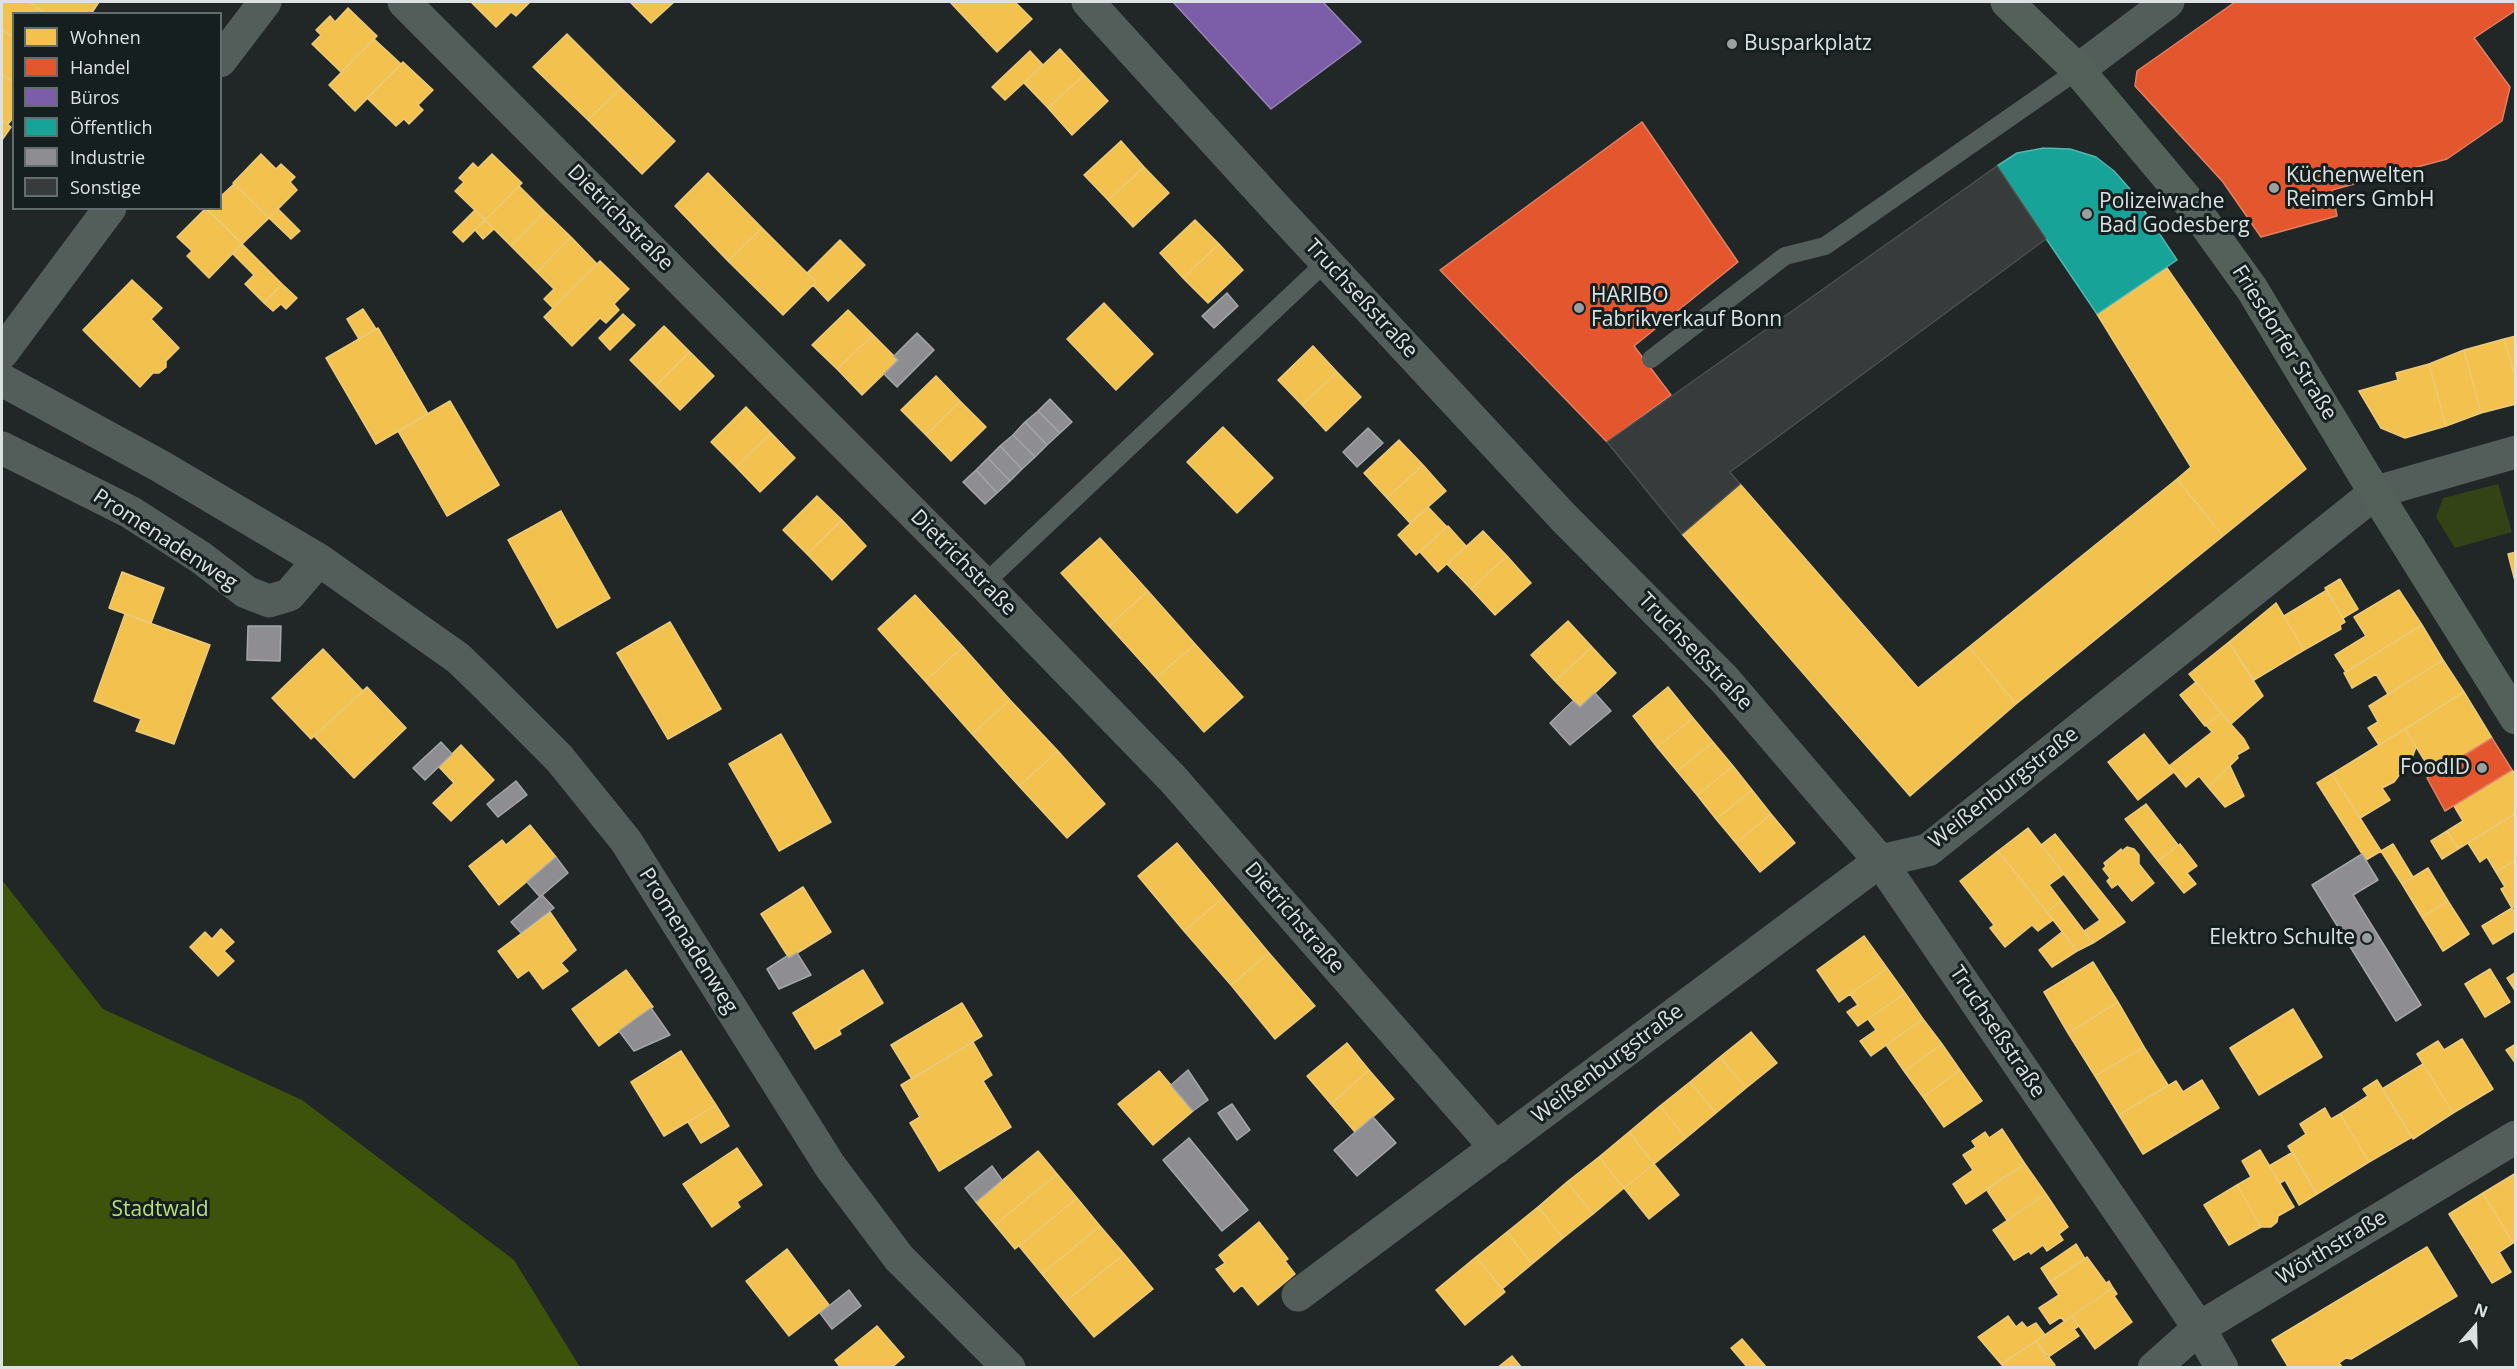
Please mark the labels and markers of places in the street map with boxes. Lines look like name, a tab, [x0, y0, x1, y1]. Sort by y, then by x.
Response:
place label: Busparkplatz	[1744, 31, 1872, 57]
marker: Busparkplatz	[1725, 37, 1739, 51]
place label: Küchenwelten Reimers GmbH	[2286, 163, 2434, 213]
marker: Küchenwelten Reimers GmbH	[2267, 181, 2281, 195]
place label: Polizeiwache Bad Godesberg	[2099, 189, 2250, 239]
marker: Polizeiwache Bad Godesberg	[2080, 207, 2094, 221]
place label: HARIBO Fabrikverkauf Bonn	[1591, 283, 1782, 333]
marker: HARIBO Fabrikverkauf Bonn	[1572, 301, 1586, 315]
place label: FoodID	[2400, 755, 2470, 781]
marker: FoodID	[2475, 761, 2489, 775]
place label: Elektro Schulte	[2209, 925, 2355, 951]
marker: Elektro Schulte	[2360, 931, 2374, 945]

